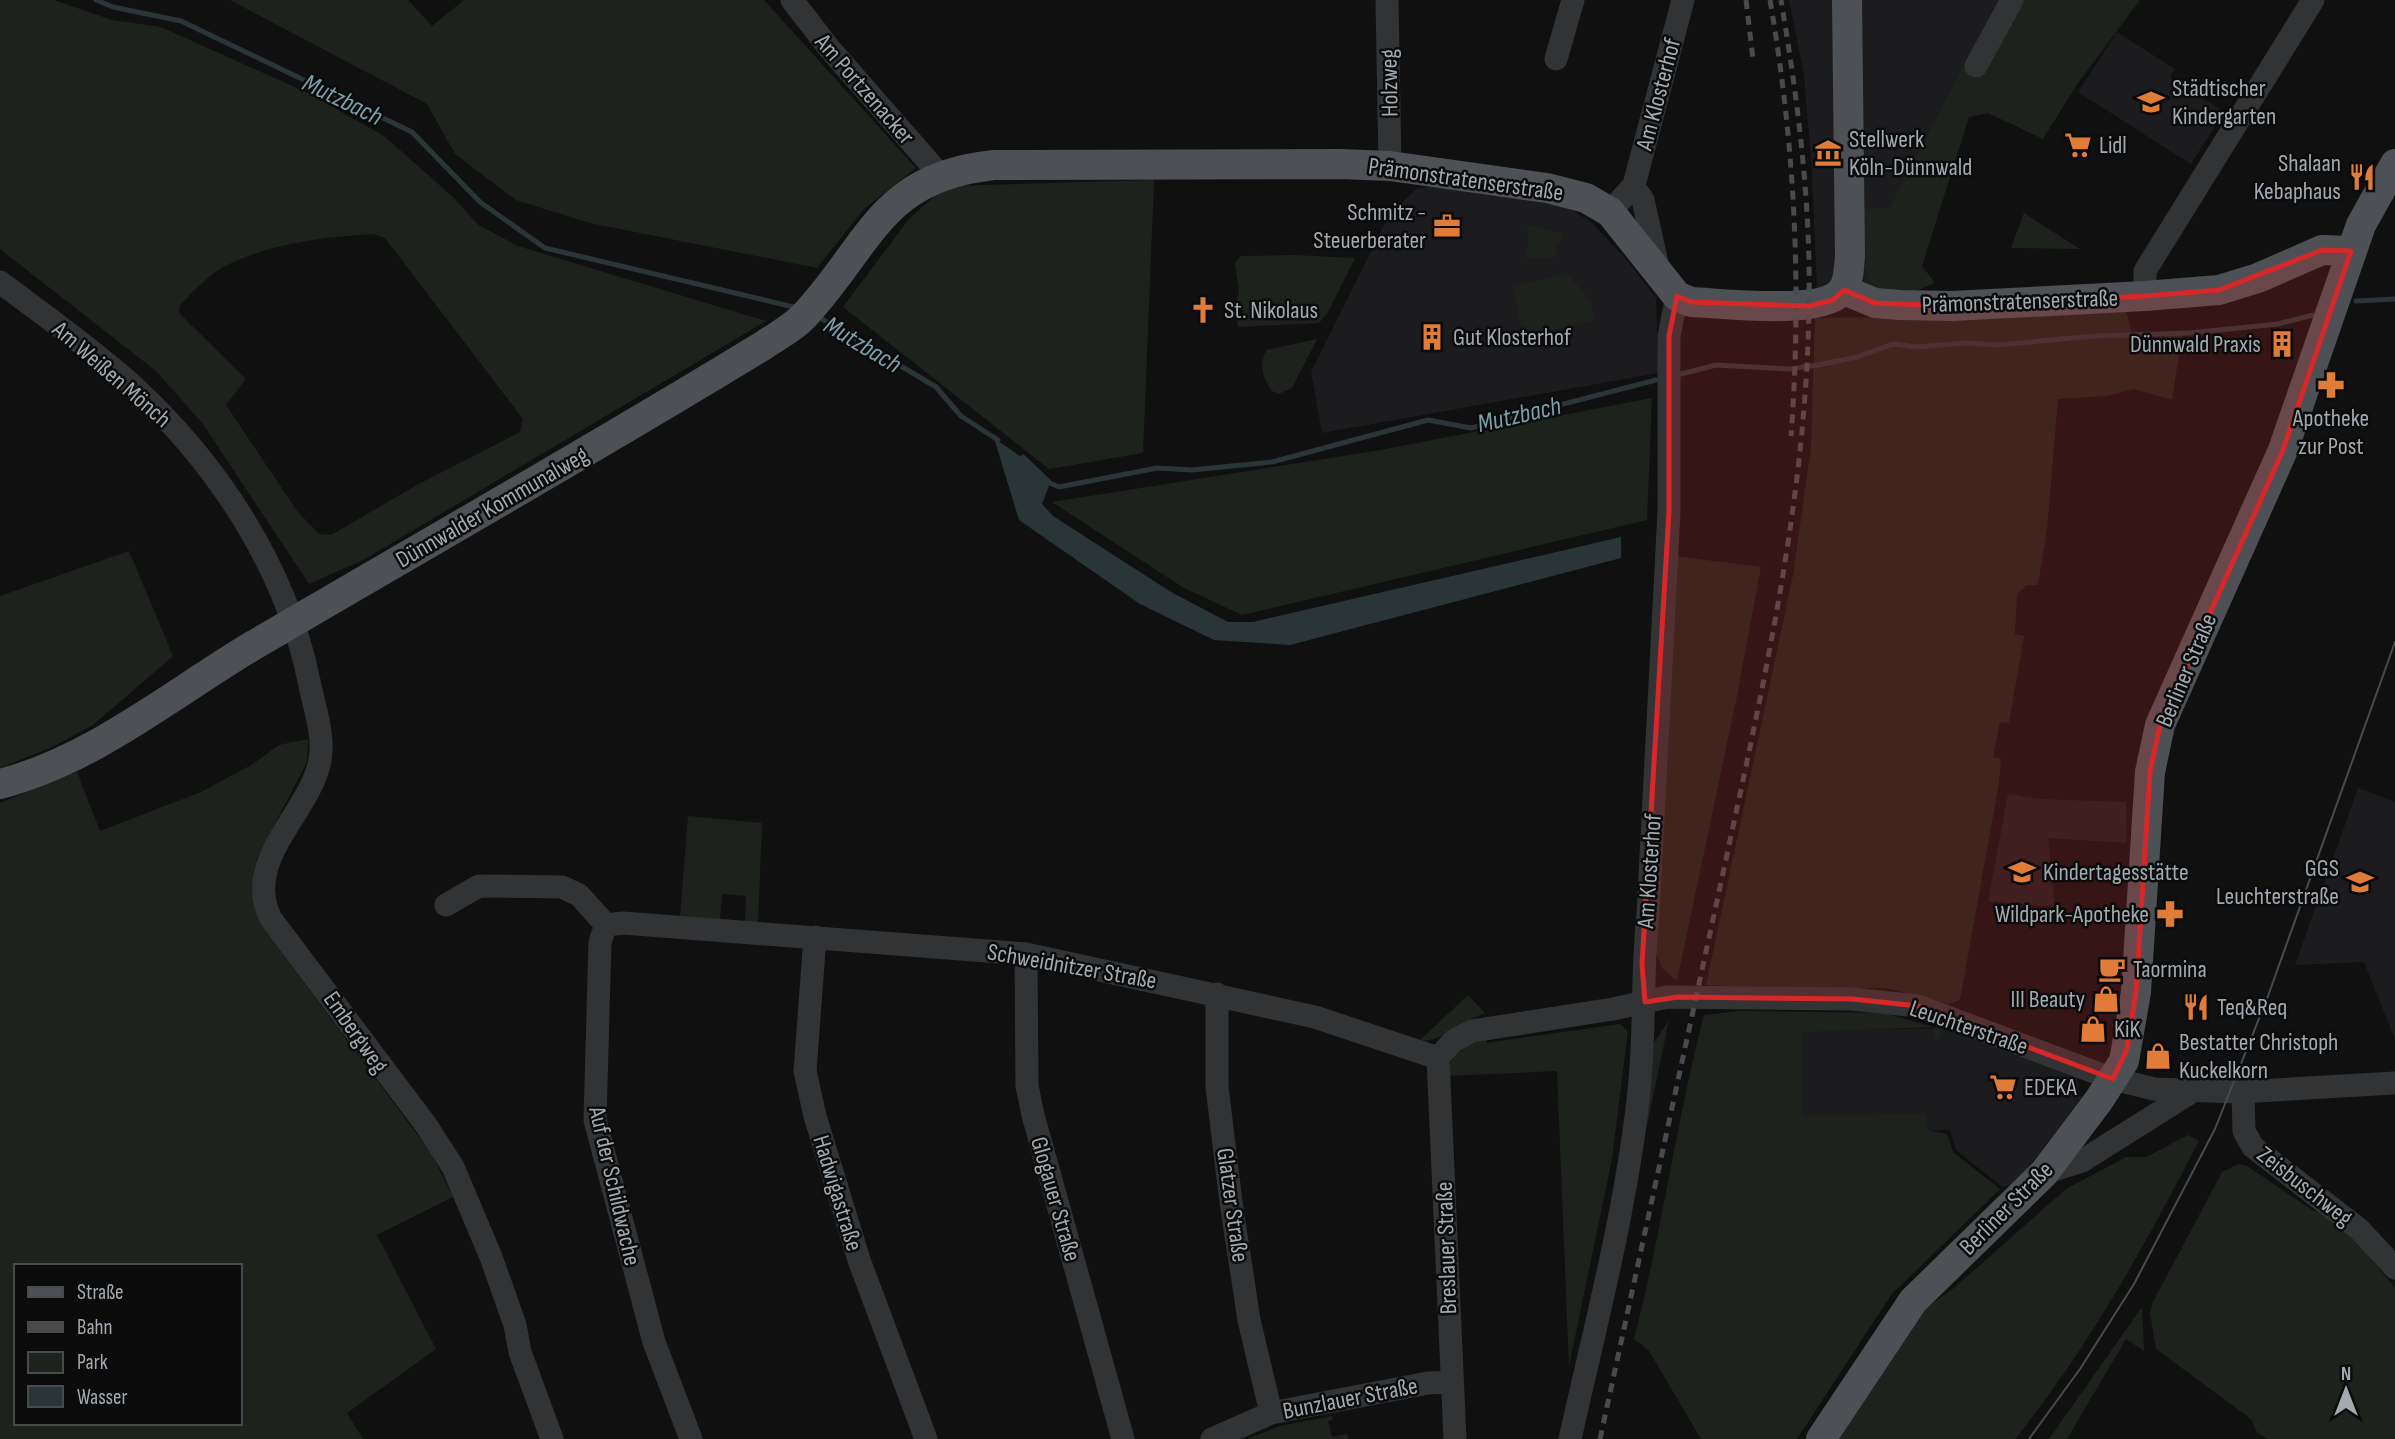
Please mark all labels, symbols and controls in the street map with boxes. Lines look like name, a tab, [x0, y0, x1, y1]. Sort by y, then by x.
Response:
street label: Am Portzenacker	[808, 27, 921, 151]
street label: Am Klosterhof	[1629, 34, 1688, 154]
street label: Holzweg	[1374, 49, 1405, 117]
water label: Mutzbach	[297, 68, 387, 133]
place label: Städtischer Kindergarten	[2172, 74, 2276, 131]
school or university icon: Städtischer Kindergarten	[2136, 87, 2166, 117]
place label: Stellwerk Köln-Dünnwald	[1849, 125, 1972, 182]
supermarket icon: Lidl	[2063, 130, 2093, 160]
place label: Lidl	[2099, 131, 2127, 160]
museum icon: Stellwerk Köln-Dünnwald	[1813, 138, 1843, 168]
place label: Shalaan Kebaphaus	[2254, 149, 2341, 206]
street label: Prämonstratenserstraße	[1367, 151, 1565, 208]
restaurant icon: Shalaan Kebaphaus	[2347, 162, 2377, 192]
place label: Schmitz - Steuerberater	[1313, 198, 1426, 255]
office icon: Schmitz - Steuerberater	[1432, 211, 1462, 241]
street label: Prämonstratenserstraße	[1921, 284, 2119, 319]
church icon: St. Nikolaus	[1188, 295, 1218, 325]
place label: St. Nikolaus	[1224, 296, 1318, 325]
water label: Mutzbach	[818, 310, 907, 381]
street label: Am Weißen Mönch	[46, 314, 177, 434]
building icon: Gut Klosterhof	[1417, 322, 1447, 352]
place label: Gut Klosterhof	[1453, 323, 1572, 352]
building icon: Dünnwald Praxis	[2267, 329, 2297, 359]
place label: Dünnwald Praxis	[2130, 330, 2261, 359]
pharmacy icon: Apotheke zur Post	[2316, 370, 2346, 400]
water label: Mutzbach	[1474, 391, 1564, 440]
place label: Apotheke zur Post	[2292, 404, 2369, 461]
street label: Dünnwalder Kommunalweg	[391, 441, 594, 574]
street label: Berliner Straße	[2150, 609, 2223, 731]
street label: Am Klosterhof	[1631, 812, 1668, 930]
place label: GGS Leuchterstraße	[2216, 854, 2339, 911]
school or university icon: Kindertagesstätte	[2007, 857, 2037, 887]
place label: Kindertagesstätte	[2043, 858, 2189, 887]
school or university icon: GGS Leuchterstraße	[2345, 867, 2375, 897]
pharmacy icon: Wildpark-Apotheke	[2155, 899, 2185, 929]
place label: Wildpark-Apotheke	[1995, 900, 2149, 929]
street label: Schweidnitzer Straße	[985, 937, 1159, 996]
cafe icon: Taormina	[2097, 954, 2127, 984]
place label: Taormina	[2133, 955, 2207, 984]
shop icon: III Beauty	[2091, 984, 2121, 1014]
place label: III Beauty	[2010, 985, 2085, 1014]
street label: Embergweg	[317, 986, 394, 1079]
restaurant icon: Teq&Req	[2181, 992, 2211, 1022]
place label: Teq&Req	[2217, 993, 2287, 1022]
street label: Leuchterstraße	[1906, 994, 2032, 1061]
shop icon: KiK	[2078, 1014, 2108, 1044]
place label: KiK	[2114, 1015, 2140, 1044]
place label: Bestatter Christoph Kuckelkorn	[2179, 1028, 2338, 1085]
shop icon: Bestatter Christoph Kuckelkorn	[2143, 1041, 2173, 1071]
supermarket icon: EDEKA	[1988, 1072, 2018, 1102]
place label: EDEKA	[2024, 1073, 2078, 1102]
street label: Auf der Schildwache	[582, 1103, 647, 1269]
street label: Hadwigastraße	[806, 1132, 869, 1254]
street label: Glogauer Straße	[1024, 1133, 1087, 1265]
street label: Zeisbuschweg	[2251, 1140, 2358, 1233]
street label: Glatzer Straße	[1210, 1146, 1255, 1264]
street label: Berliner Straße	[1954, 1156, 2059, 1261]
street label: Breslauer Straße	[1430, 1181, 1463, 1315]
legend	[14, 1264, 242, 1425]
text: Straße	[77, 1280, 123, 1305]
text: Bahn	[77, 1315, 112, 1340]
text: Park	[77, 1350, 108, 1375]
north arrow	[2311, 1355, 2381, 1425]
text: N	[2341, 1363, 2351, 1386]
street label: Bunzlauer Straße	[1280, 1371, 1420, 1426]
text: Wasser	[77, 1385, 128, 1410]

